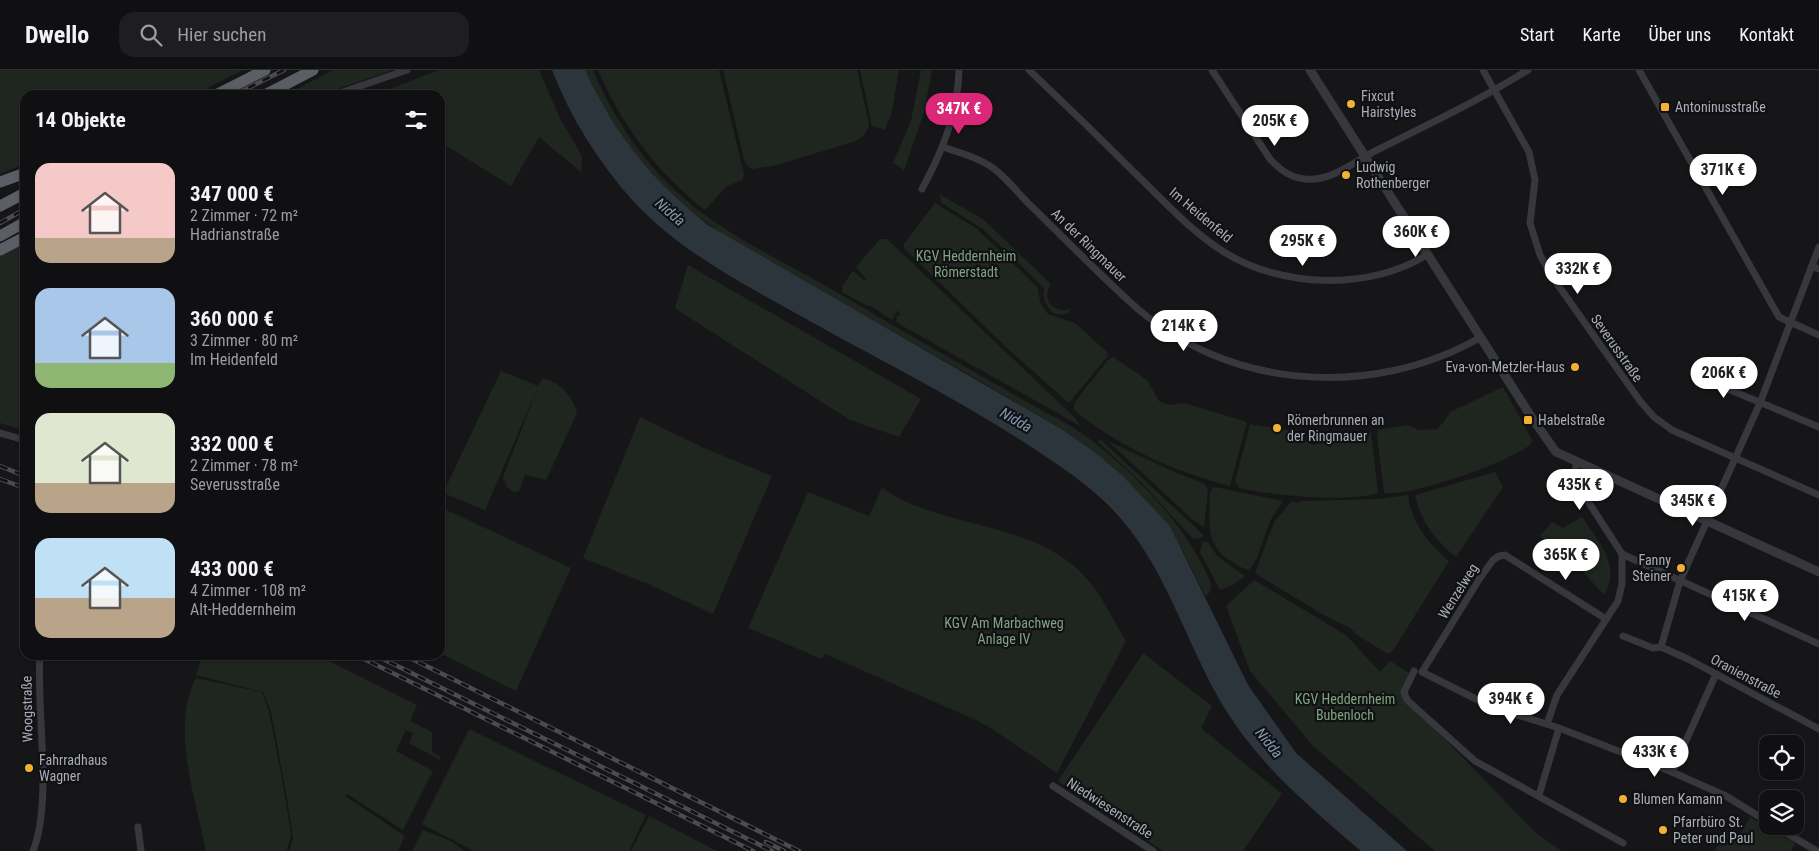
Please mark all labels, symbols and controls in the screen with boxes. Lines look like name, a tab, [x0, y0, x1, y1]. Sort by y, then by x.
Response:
search box	[119, 12, 469, 57]
text: Dwello	[25, 21, 89, 49]
icon: search	[137, 21, 165, 49]
text: Hier suchen	[177, 23, 266, 46]
text: Start	[1520, 24, 1554, 45]
text: Karte	[1582, 24, 1621, 45]
text: Über uns	[1649, 24, 1711, 45]
text: Kontakt	[1739, 24, 1794, 45]
place label: Fixcut Hairstyles	[1361, 88, 1416, 120]
pin: 347K €	[918, 92, 1000, 135]
marker: Fixcut Hairstyles	[1345, 98, 1357, 110]
text: 347K €	[937, 99, 981, 118]
place label: Antoninusstraße	[1675, 99, 1766, 115]
marker: Antoninusstraße	[1659, 101, 1671, 113]
pin: 205K €	[1234, 104, 1316, 147]
icon: filters	[402, 106, 430, 134]
text: 14 Objekte	[35, 108, 126, 132]
text: 205K €	[1253, 111, 1297, 130]
pin: 371K €	[1682, 154, 1764, 196]
place label: Ludwig Rothenberger	[1356, 159, 1430, 191]
text: 371K €	[1701, 160, 1745, 179]
marker: Ludwig Rothenberger	[1340, 169, 1352, 181]
text: 347 000 €	[190, 182, 274, 206]
icon: home	[75, 183, 135, 243]
street label: Im Heidenfeld	[1166, 184, 1236, 246]
water label: Nidda	[651, 194, 689, 230]
street label: An der Ringmauer	[1048, 205, 1130, 285]
text: 2 Zimmer · 72 m²	[190, 206, 298, 225]
pin: 360K €	[1375, 216, 1457, 258]
text: 360K €	[1394, 222, 1438, 241]
pin: 295K €	[1262, 224, 1344, 267]
text: Hadrianstraße	[190, 225, 280, 244]
text: 295K €	[1281, 231, 1325, 250]
park label: KGV Heddernheim Römerstadt	[916, 248, 1016, 280]
pin: 332K €	[1537, 252, 1619, 295]
text: 332K €	[1556, 259, 1600, 278]
text: 360 000 €	[190, 307, 274, 331]
icon: home	[75, 308, 135, 368]
pin: 214K €	[1143, 310, 1225, 352]
street label: Severusstraße	[1588, 311, 1646, 385]
text: 214K €	[1162, 316, 1206, 335]
text: 3 Zimmer · 80 m²	[190, 331, 298, 350]
text: Im Heidenfeld	[190, 350, 278, 369]
pin: 206K €	[1683, 356, 1765, 399]
place label: Eva-von-Metzler-Haus	[1446, 359, 1565, 375]
marker: Eva-von-Metzler-Haus	[1569, 361, 1581, 373]
text: 206K €	[1702, 363, 1746, 382]
water label: Nidda	[997, 404, 1035, 436]
place label: Römerbrunnen an der Ringmauer	[1287, 412, 1384, 444]
place label: Habelstraße	[1538, 412, 1606, 428]
marker: Habelstraße	[1522, 414, 1534, 426]
marker: Römerbrunnen an der Ringmauer	[1271, 422, 1283, 434]
text: 332 000 €	[190, 432, 274, 456]
icon: home	[75, 433, 135, 493]
text: 2 Zimmer · 78 m²	[190, 456, 298, 475]
pin: 435K €	[1539, 468, 1621, 511]
text: Severusstraße	[190, 475, 280, 494]
text: 435K €	[1558, 475, 1602, 494]
pin: 345K €	[1652, 484, 1734, 527]
text: 345K €	[1671, 491, 1715, 510]
pin: 365K €	[1525, 538, 1607, 581]
text: 365K €	[1544, 545, 1588, 564]
place label: Fanny Steiner	[1632, 552, 1671, 584]
text: 433 000 €	[190, 557, 274, 581]
icon: home	[75, 558, 135, 618]
street label: Wenzelweg	[1435, 560, 1481, 622]
marker: Fanny Steiner	[1675, 562, 1687, 574]
pin: 415K €	[1704, 580, 1786, 622]
text: 4 Zimmer · 108 m²	[190, 581, 306, 600]
text: 415K €	[1723, 586, 1767, 605]
text: Alt-Heddernheim	[190, 600, 296, 619]
park label: KGV Am Marbachweg Anlage IV	[944, 615, 1064, 647]
street label: Oranienstraße	[1708, 651, 1784, 701]
street label: Woogstraße	[18, 675, 36, 742]
pin: 394K €	[1470, 682, 1552, 725]
text: 394K €	[1489, 689, 1533, 708]
park label: KGV Heddernheim Bubenloch	[1295, 691, 1395, 723]
water label: Nidda	[1251, 724, 1287, 762]
map controls	[1759, 735, 1804, 835]
button: locate	[1759, 735, 1804, 780]
pin: 433K €	[1614, 736, 1696, 778]
text: 433K €	[1633, 742, 1677, 761]
place label: Fahrradhaus Wagner	[39, 752, 108, 784]
marker: Fahrradhaus Wagner	[23, 762, 35, 774]
street label: Niedwiesenstraße	[1064, 774, 1156, 842]
button: layers	[1759, 790, 1804, 835]
place label: Blumen Kamann	[1633, 791, 1723, 807]
marker: Blumen Kamann	[1617, 793, 1629, 805]
place label: Pfarrbüro St. Peter und Paul	[1673, 814, 1754, 846]
marker: Pfarrbüro St. Peter und Paul	[1657, 824, 1669, 836]

